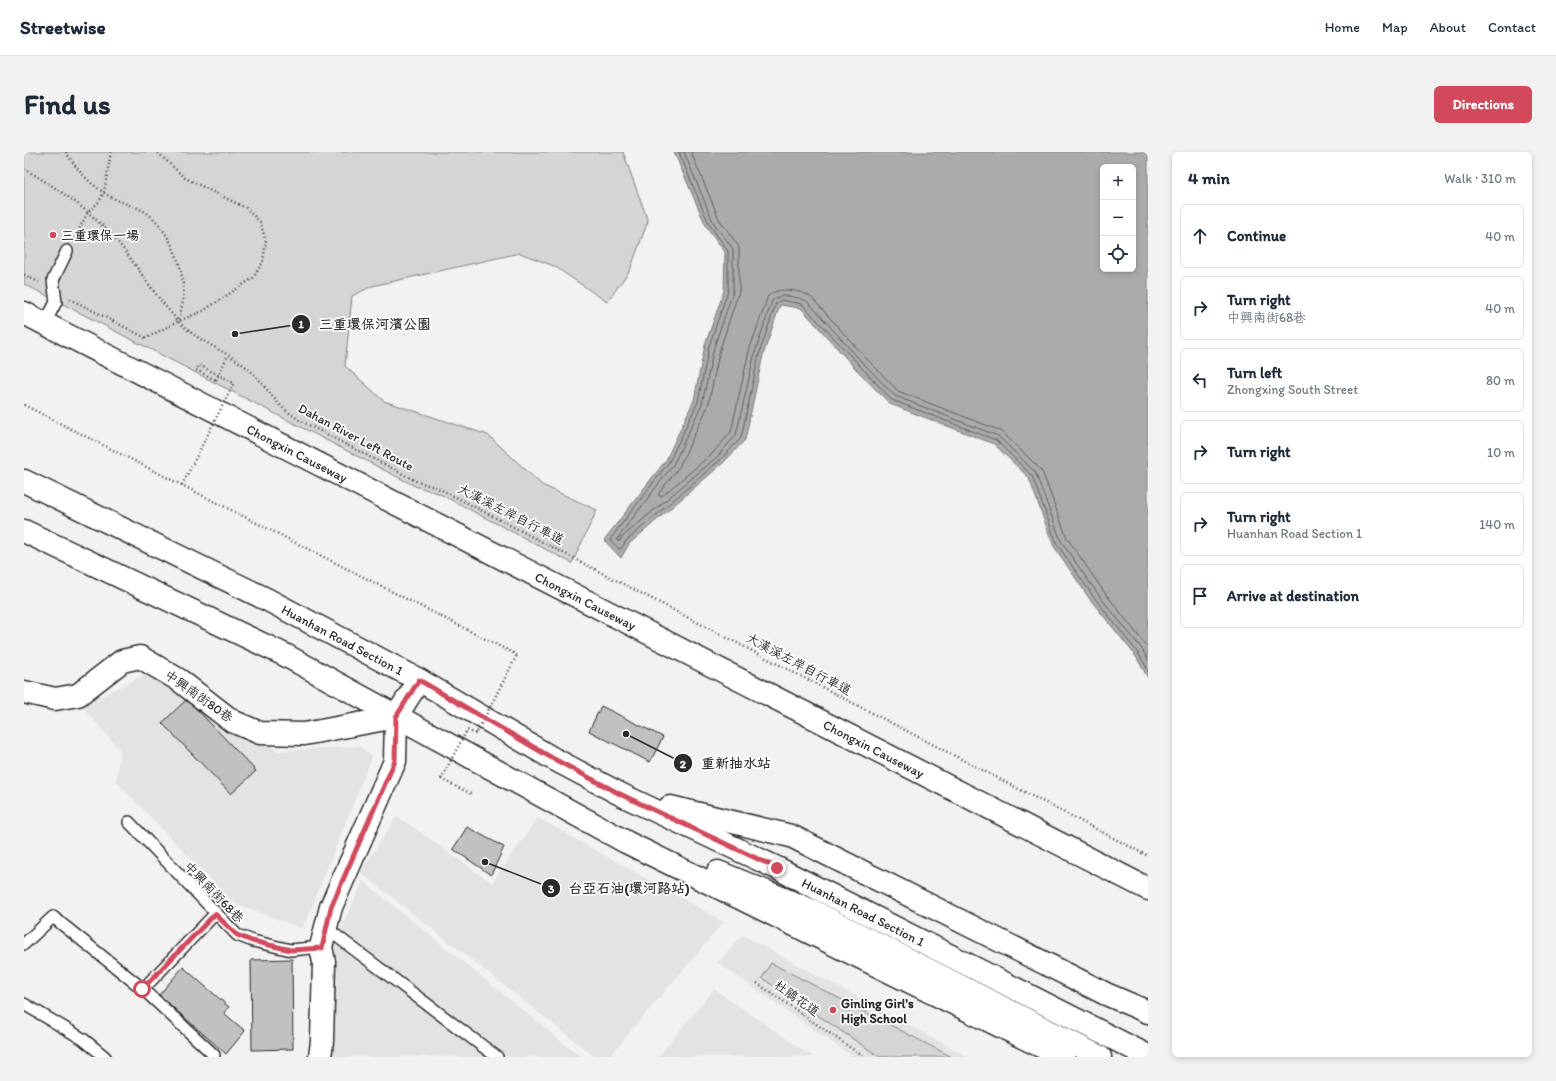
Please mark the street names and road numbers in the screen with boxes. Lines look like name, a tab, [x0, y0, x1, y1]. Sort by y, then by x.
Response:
street label: Dahan River Left Route	[296, 400, 416, 474]
street label: Chongxin Causeway	[244, 421, 350, 485]
street label: 大漢溪左岸自行車道	[455, 481, 567, 547]
street label: Chongxin Causeway	[533, 569, 639, 633]
street label: Huanhan Road Section 1	[279, 601, 406, 678]
street label: 大漢溪左岸自行車道	[744, 630, 854, 698]
street label: 中興南街80巷	[162, 667, 236, 725]
street label: Chongxin Causeway	[821, 716, 927, 781]
street label: 中興南街68巷	[181, 858, 247, 926]
street label: Huanhan Road Section 1	[800, 875, 927, 949]
street label: 杜鵑花道	[771, 977, 823, 1019]

